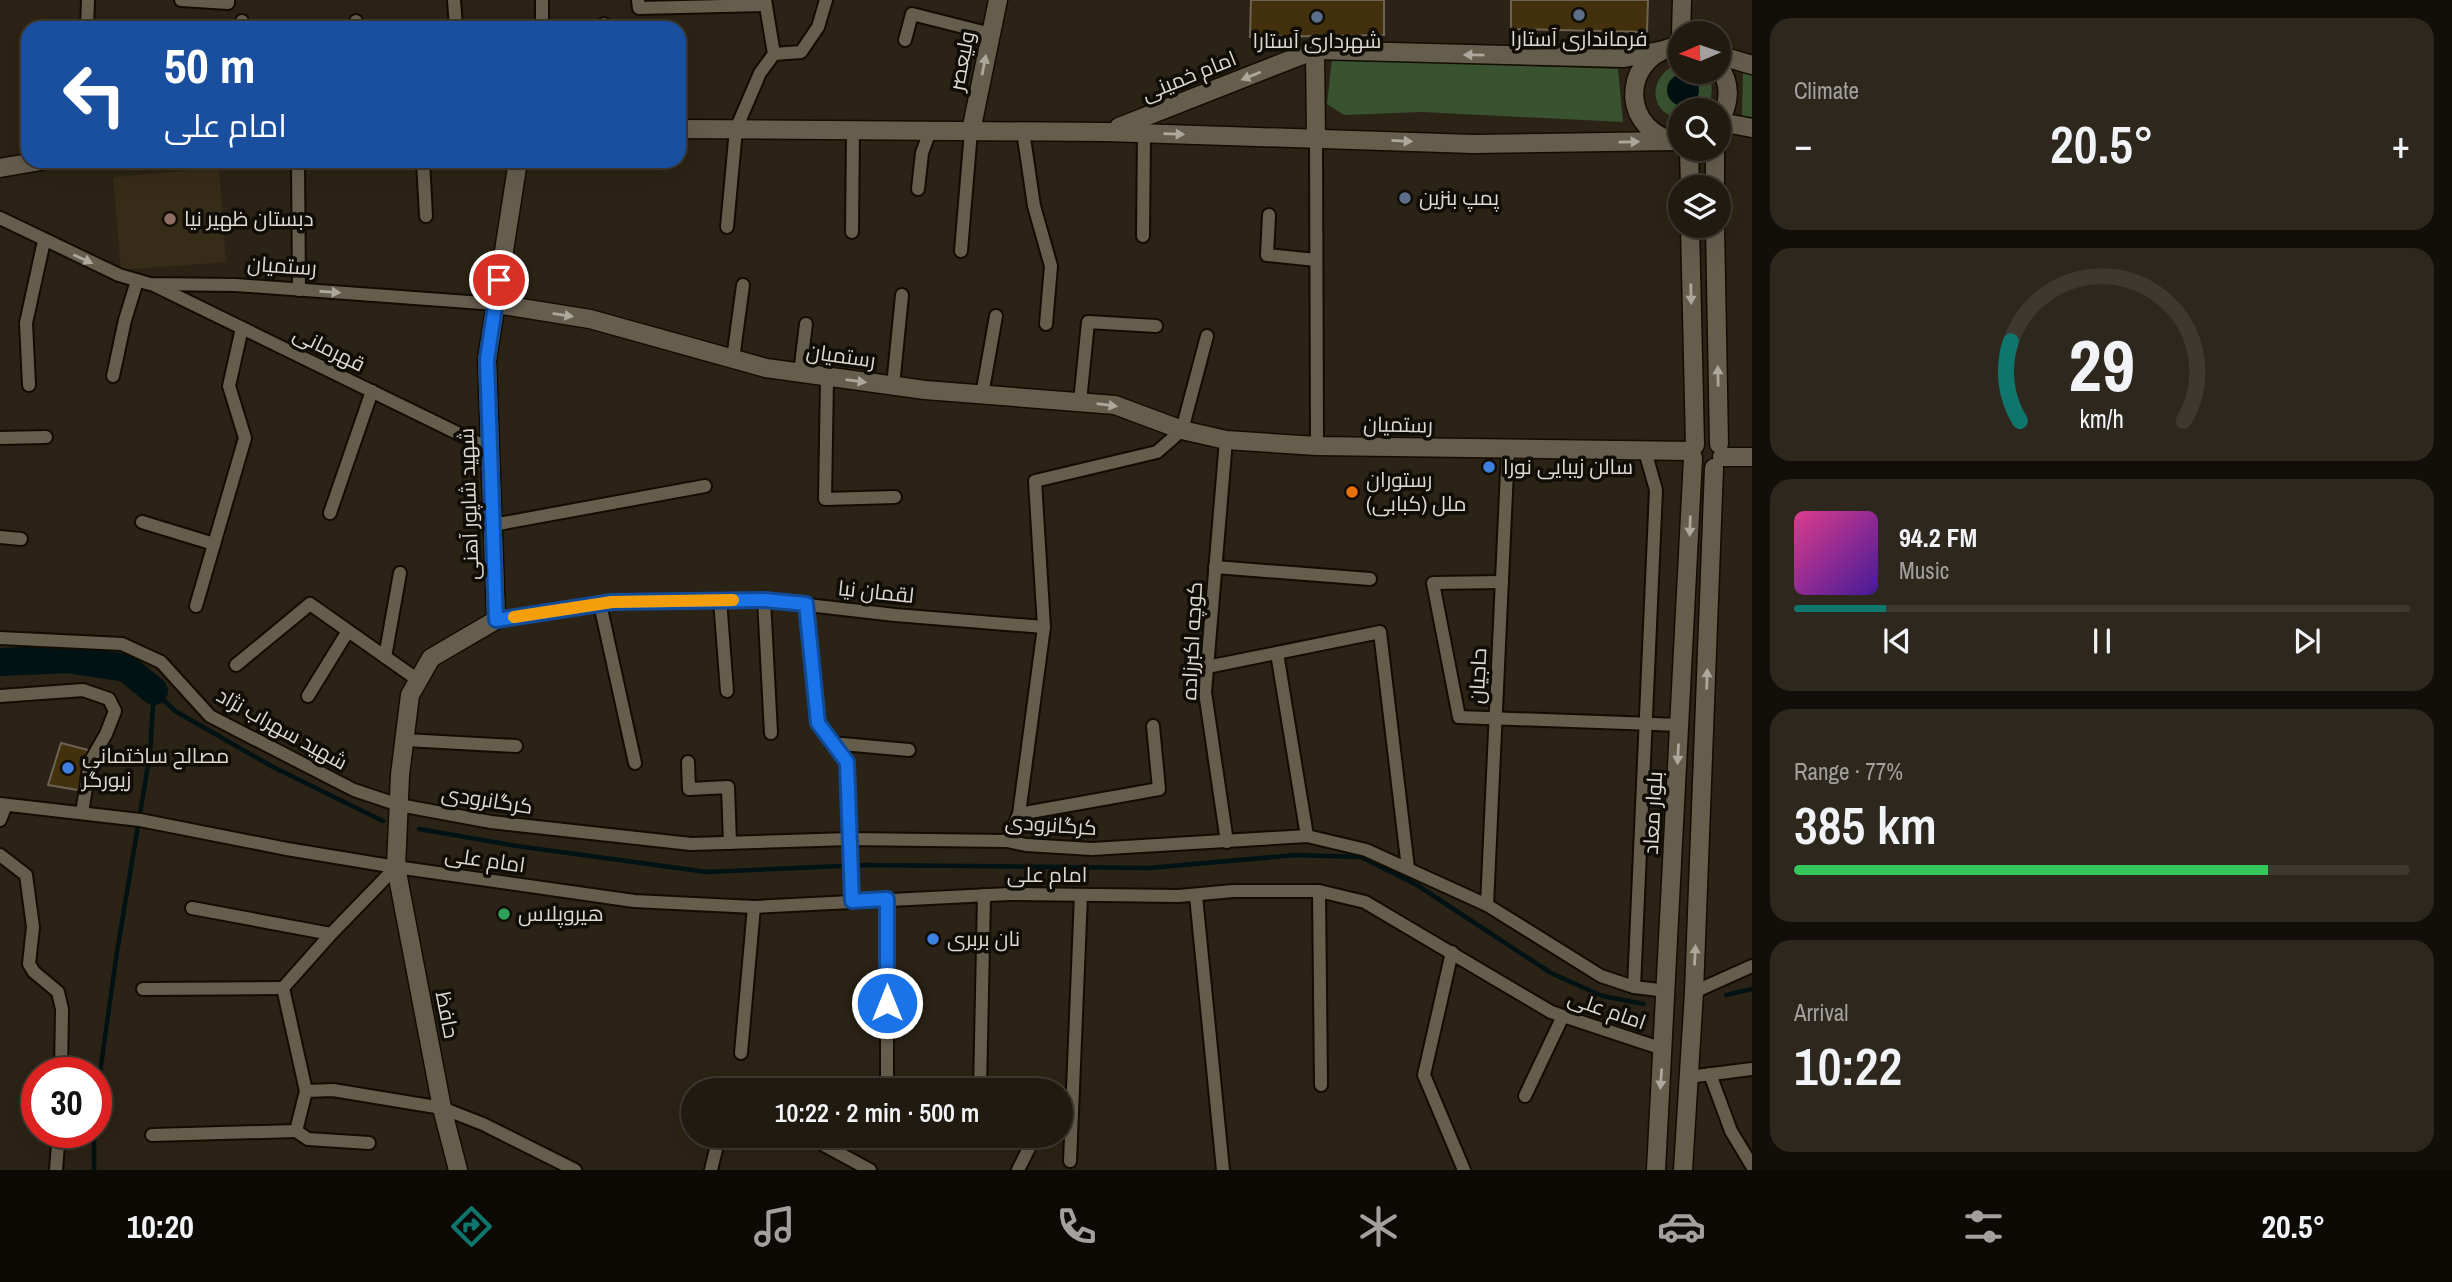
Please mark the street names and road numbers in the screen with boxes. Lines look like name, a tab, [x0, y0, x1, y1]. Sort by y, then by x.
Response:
street label: ولیعصر	[941, 29, 981, 94]
street label: امام خمینی	[1137, 43, 1241, 108]
street label: رستمیان	[246, 249, 318, 282]
street label: قهرمانی	[288, 319, 370, 378]
street label: رستمیان	[805, 336, 878, 375]
street label: رستمیان	[1363, 409, 1433, 440]
street label: شهید شاپور آهنی	[451, 427, 486, 581]
street label: لقمان نیا	[837, 573, 916, 610]
street label: کوچه اکبرزاده	[1174, 581, 1209, 701]
street label: حاجیان	[1462, 647, 1493, 705]
street label: شهید سهراب نژاد	[212, 681, 353, 777]
street label: بلوار معاد	[1636, 771, 1669, 855]
street label: کرگانرودی	[439, 778, 535, 821]
street label: کرگانرودی	[1004, 807, 1098, 842]
street label: امام علی	[443, 840, 527, 879]
street label: امام علی	[1007, 860, 1087, 889]
street label: امام علی	[1564, 983, 1650, 1036]
street label: حافظ	[429, 989, 466, 1041]

